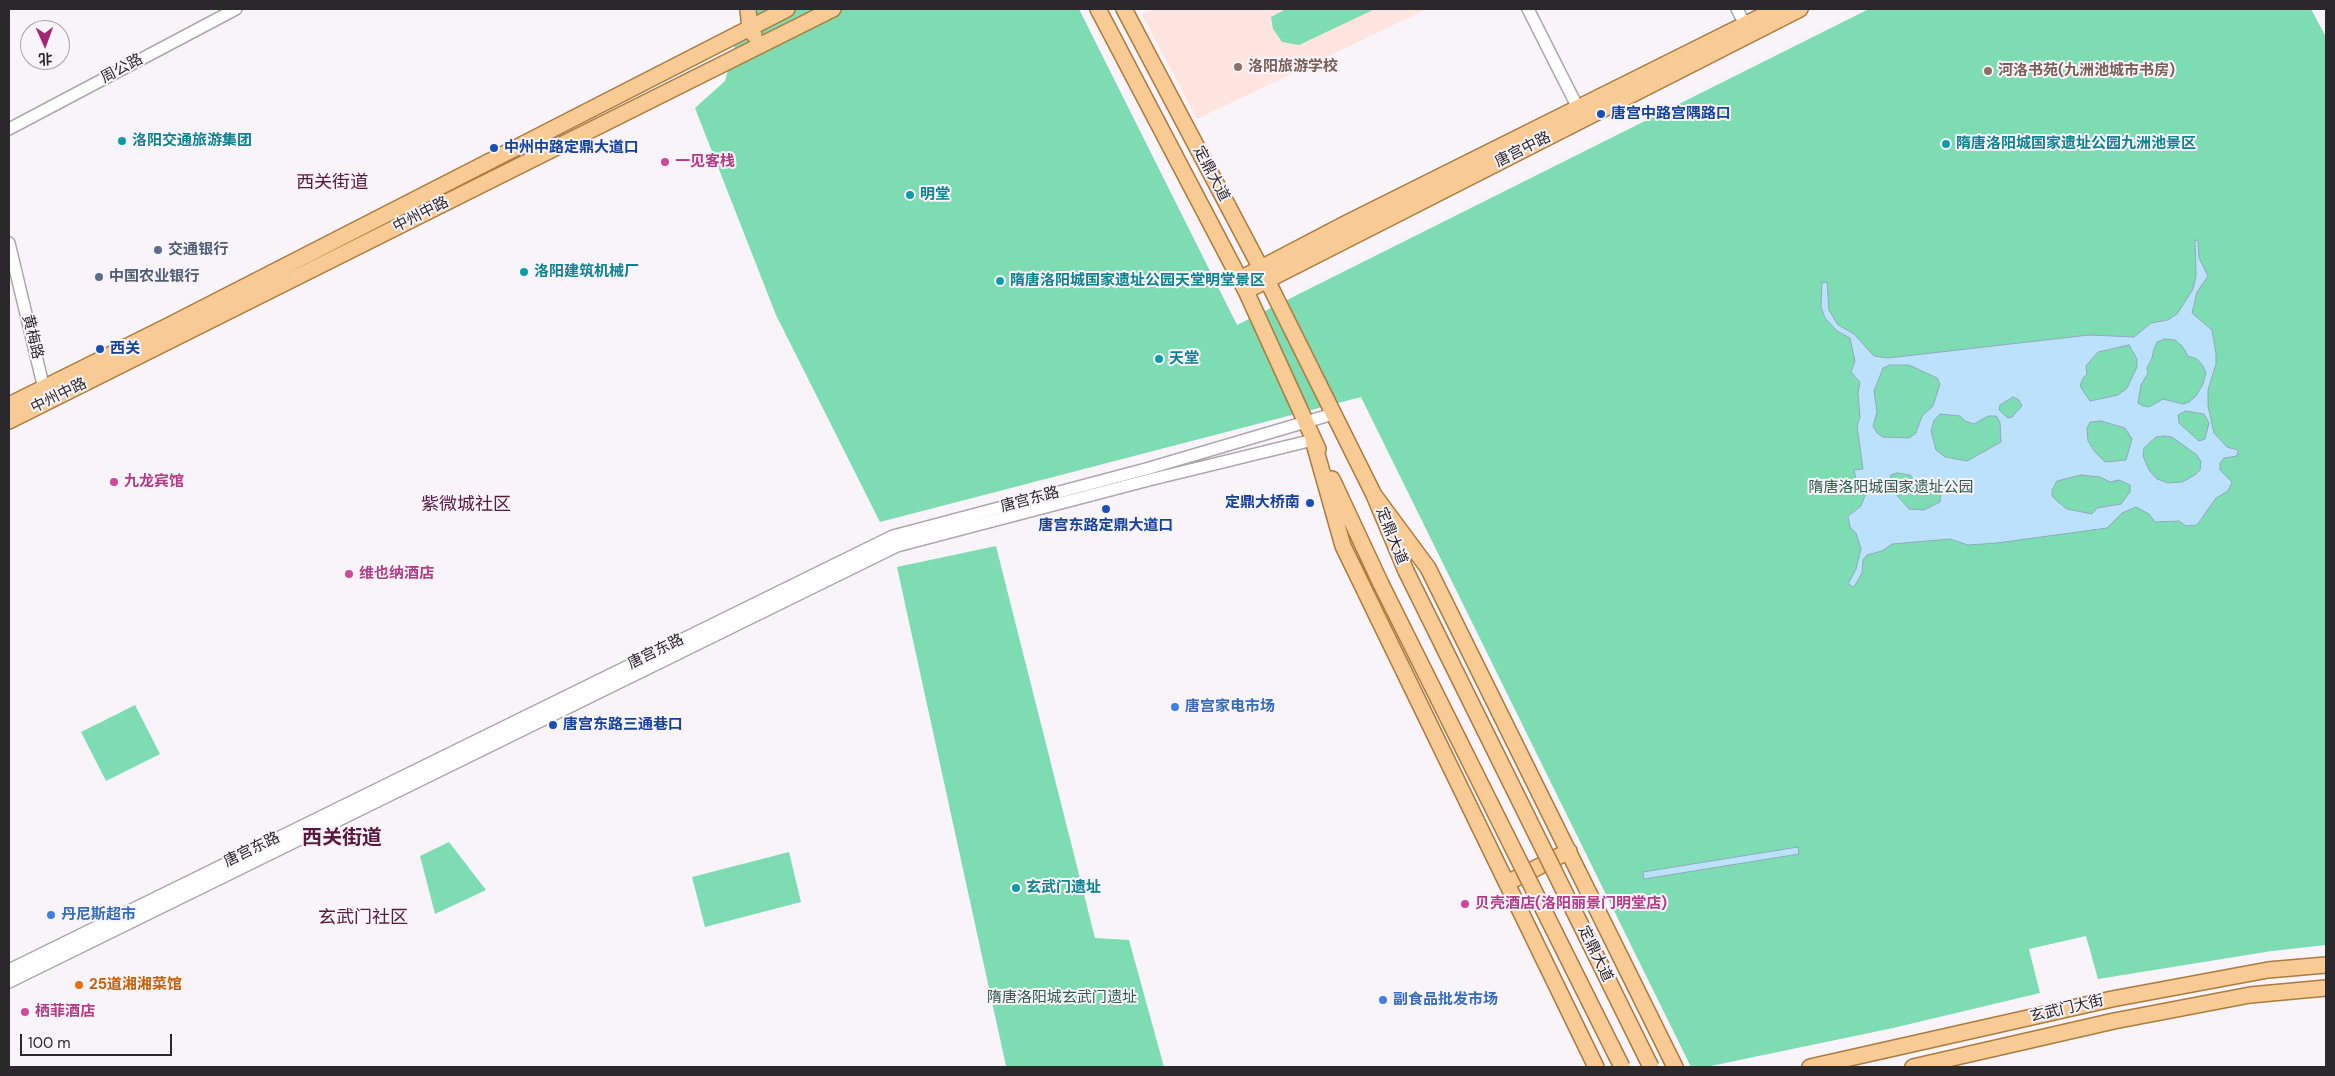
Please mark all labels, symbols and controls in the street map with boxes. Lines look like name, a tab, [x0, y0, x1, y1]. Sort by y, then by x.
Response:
north arrow	[20, 20, 70, 70]
text: 北	[38, 50, 53, 68]
street label: 周公路	[98, 50, 146, 88]
place label: 洛阳旅游学校	[1248, 58, 1338, 76]
marker: 洛阳旅游学校	[1232, 61, 1244, 73]
place label: 河洛书苑(九洲池城市书房)	[1998, 62, 2175, 80]
marker: 河洛书苑(九洲池城市书房)	[1982, 65, 1994, 77]
place label: 唐宫中路宫隅路口	[1611, 105, 1731, 123]
marker: 唐宫中路宫隅路口	[1595, 108, 1607, 120]
street label: 唐宫中路	[1492, 128, 1554, 172]
place label: 洛阳交通旅游集团	[132, 132, 252, 150]
marker: 洛阳交通旅游集团	[116, 135, 128, 147]
place label: 隋唐洛阳城国家遗址公园九洲池景区	[1956, 135, 2196, 153]
marker: 隋唐洛阳城国家遗址公园九洲池景区	[1940, 138, 1952, 150]
place label: 中州中路定鼎大道口	[504, 139, 639, 157]
marker: 中州中路定鼎大道口	[488, 142, 500, 154]
street label: 定鼎大道	[1189, 143, 1233, 205]
place label: 一见客栈	[675, 153, 735, 171]
marker: 一见客栈	[659, 156, 671, 168]
district label: 西关街道	[296, 172, 368, 194]
place label: 明堂	[920, 186, 950, 204]
marker: 明堂	[904, 189, 916, 201]
street label: 中州中路	[390, 193, 452, 237]
place label: 交通银行	[168, 241, 228, 259]
marker: 交通银行	[152, 244, 164, 256]
place label: 洛阳建筑机械厂	[534, 263, 639, 281]
marker: 洛阳建筑机械厂	[518, 266, 530, 278]
place label: 中国农业银行	[109, 268, 199, 286]
marker: 中国农业银行	[93, 271, 105, 283]
place label: 隋唐洛阳城国家遗址公园天堂明堂景区	[1010, 272, 1265, 290]
marker: 隋唐洛阳城国家遗址公园天堂明堂景区	[994, 275, 1006, 287]
street label: 黄梅路	[18, 313, 46, 361]
place label: 西关	[110, 340, 140, 358]
marker: 西关	[94, 343, 106, 355]
place label: 天堂	[1169, 350, 1199, 368]
marker: 天堂	[1153, 353, 1165, 365]
street label: 中州中路	[28, 375, 90, 417]
place label: 九龙宾馆	[124, 473, 184, 491]
marker: 九龙宾馆	[108, 476, 120, 488]
park label: 隋唐洛阳城国家遗址公园	[1809, 479, 1973, 497]
street label: 唐宫东路	[999, 484, 1061, 516]
district label: 紫微城社区	[421, 494, 511, 516]
place label: 定鼎大桥南	[1225, 494, 1300, 512]
marker: 定鼎大桥南	[1304, 497, 1316, 509]
marker: 唐宫东路定鼎大道口	[1100, 503, 1112, 515]
street label: 定鼎大道	[1371, 505, 1411, 567]
place label: 唐宫东路定鼎大道口	[1039, 517, 1173, 535]
place label: 维也纳酒店	[359, 565, 434, 583]
marker: 维也纳酒店	[343, 568, 355, 580]
street label: 唐宫东路	[625, 631, 687, 673]
place label: 唐宫家电市场	[1185, 698, 1275, 716]
marker: 唐宫家电市场	[1169, 701, 1181, 713]
place label: 唐宫东路三通巷口	[563, 716, 683, 734]
marker: 唐宫东路三通巷口	[547, 719, 559, 731]
district label: 西关街道	[302, 827, 382, 851]
street label: 唐宫东路	[221, 829, 283, 871]
place label: 玄武门遗址	[1026, 879, 1101, 897]
marker: 玄武门遗址	[1010, 882, 1022, 894]
place label: 贝壳酒店(洛阳丽景门明堂店)	[1475, 895, 1667, 913]
marker: 贝壳酒店(洛阳丽景门明堂店)	[1459, 898, 1471, 910]
place label: 丹尼斯超市	[61, 906, 136, 924]
district label: 玄武门社区	[318, 907, 408, 929]
marker: 丹尼斯超市	[45, 909, 57, 921]
street label: 定鼎大道	[1574, 923, 1616, 985]
place label: 25道湘湘菜馆	[89, 976, 182, 994]
marker: 25道湘湘菜馆	[73, 979, 85, 991]
park label: 隋唐洛阳城玄武门遗址	[987, 989, 1137, 1007]
place label: 副食品批发市场	[1393, 991, 1498, 1009]
street label: 玄武门大街	[2028, 992, 2106, 1026]
marker: 副食品批发市场	[1377, 994, 1389, 1006]
place label: 栖菲酒店	[35, 1003, 95, 1021]
marker: 栖菲酒店	[19, 1006, 31, 1018]
scale bar	[22, 1024, 175, 1056]
text: 100 m	[28, 1033, 71, 1053]

